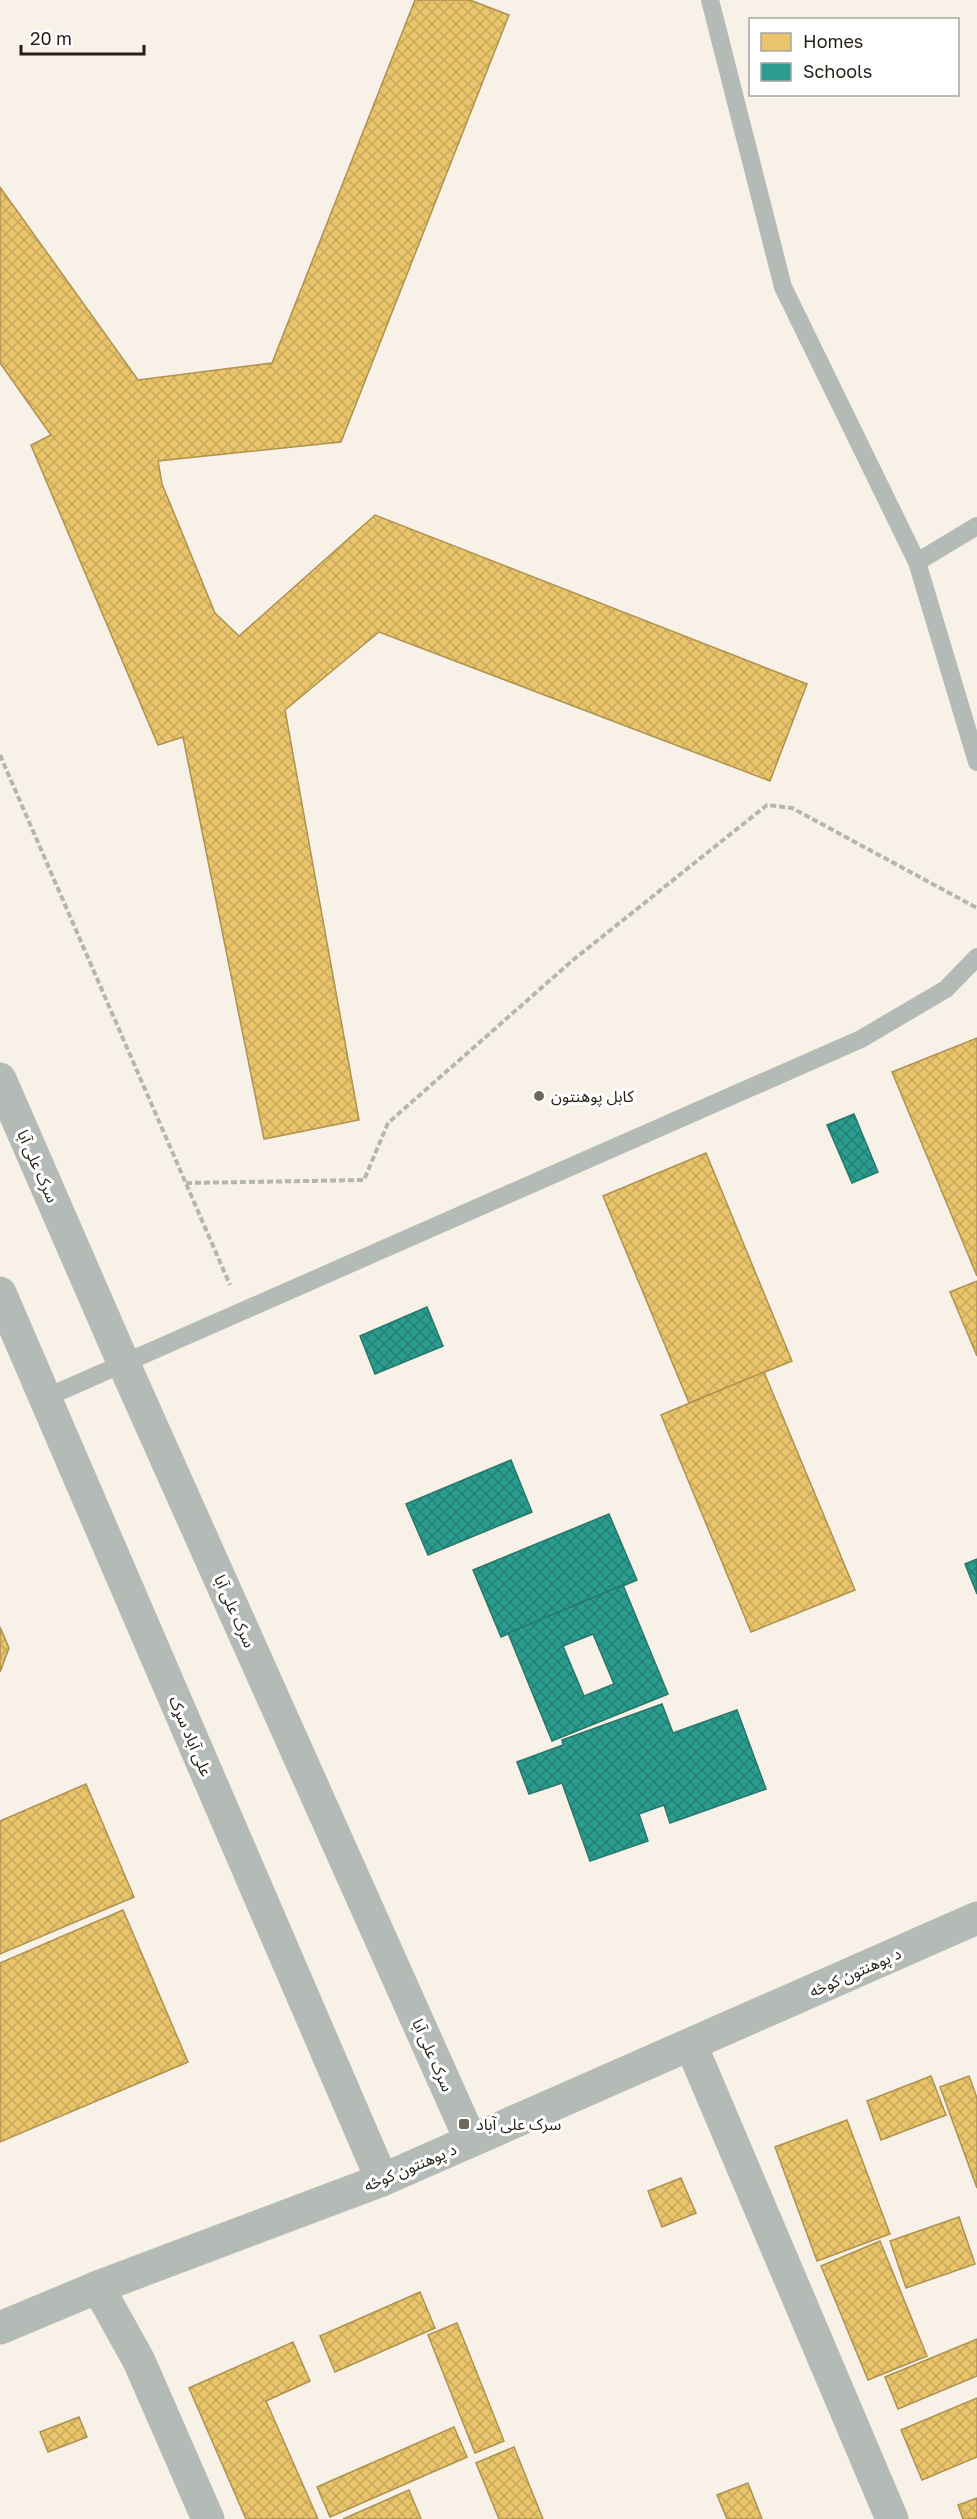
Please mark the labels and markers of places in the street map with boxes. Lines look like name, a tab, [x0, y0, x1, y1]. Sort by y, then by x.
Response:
place label: کابل پوهنتون	[551, 1086, 634, 1107]
marker: کابل پوهنتون	[532, 1089, 546, 1103]
place label: سرک علی آباد	[476, 2114, 561, 2134]
marker: سرک علی آباد	[457, 2117, 471, 2131]

